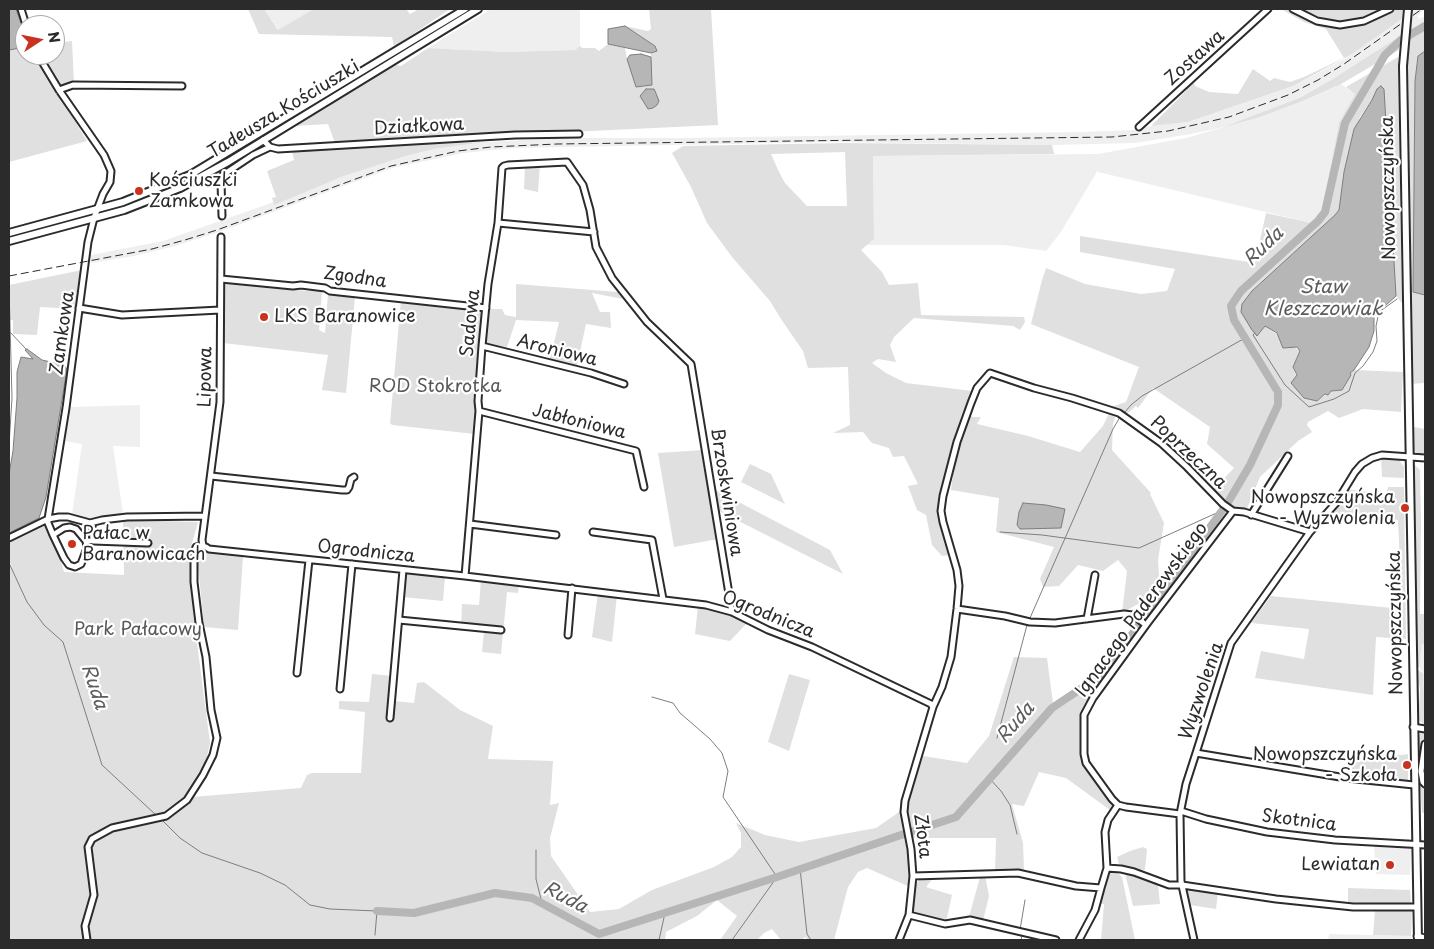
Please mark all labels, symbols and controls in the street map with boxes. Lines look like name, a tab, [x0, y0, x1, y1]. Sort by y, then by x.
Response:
north arrow	[15, 15, 65, 65]
street label: Zostawa	[1161, 26, 1229, 90]
text: N	[43, 30, 66, 45]
street label: Tadeusza Kościuszki	[204, 56, 364, 164]
street label: Działkowa	[373, 114, 465, 140]
street label: Nowopszczyńska	[1377, 116, 1401, 260]
place label: Kościuszki Zamkowa	[149, 170, 238, 212]
marker: Kościuszki Zamkowa	[133, 185, 145, 197]
water label: Ruda	[1239, 223, 1289, 271]
street label: Zgodna	[322, 263, 388, 293]
water label: Staw Kleszczowiak	[1263, 277, 1383, 321]
street label: Sadowa	[457, 288, 485, 358]
street label: Zamkowa	[46, 290, 80, 376]
place label: LKS Baranowice	[274, 306, 416, 328]
marker: LKS Baranowice	[258, 311, 270, 323]
street label: Aroniowa	[515, 331, 599, 371]
street label: Lipowa	[195, 347, 217, 407]
park label: ROD Stokrotka	[369, 376, 501, 398]
street label: Jabłoniowa	[530, 400, 628, 444]
street label: Poprzeczna	[1145, 412, 1231, 494]
street label: Brzoskwiniowa	[705, 426, 747, 558]
place label: Nowopszczyńska - Wyzwolenia	[1251, 487, 1395, 530]
marker: Nowopszczyńska - Wyzwolenia	[1399, 502, 1411, 514]
street label: Ignacego Paderewskiego	[1071, 518, 1213, 702]
place label: Pałac w Baranowicach	[82, 523, 205, 566]
street label: Ogrodnicza	[316, 536, 416, 568]
marker: Pałac w Baranowicach	[66, 538, 78, 550]
street label: Nowopszczyńska	[1384, 551, 1408, 695]
street label: Ogrodnicza	[718, 587, 818, 643]
park label: Park Pałacowy	[74, 619, 202, 641]
street label: Wyzwolenia	[1175, 639, 1229, 743]
water label: Ruda	[76, 661, 112, 713]
water label: Ruda	[992, 698, 1040, 748]
place label: Nowopszczyńska - Szkoła	[1253, 744, 1397, 786]
marker: Nowopszczyńska - Szkoła	[1401, 759, 1413, 771]
street label: Skotnica	[1260, 806, 1338, 836]
street label: Złota	[909, 813, 935, 859]
place label: Lewiatan	[1301, 854, 1380, 876]
marker: Lewiatan	[1384, 859, 1396, 871]
water label: Ruda	[539, 877, 591, 919]

